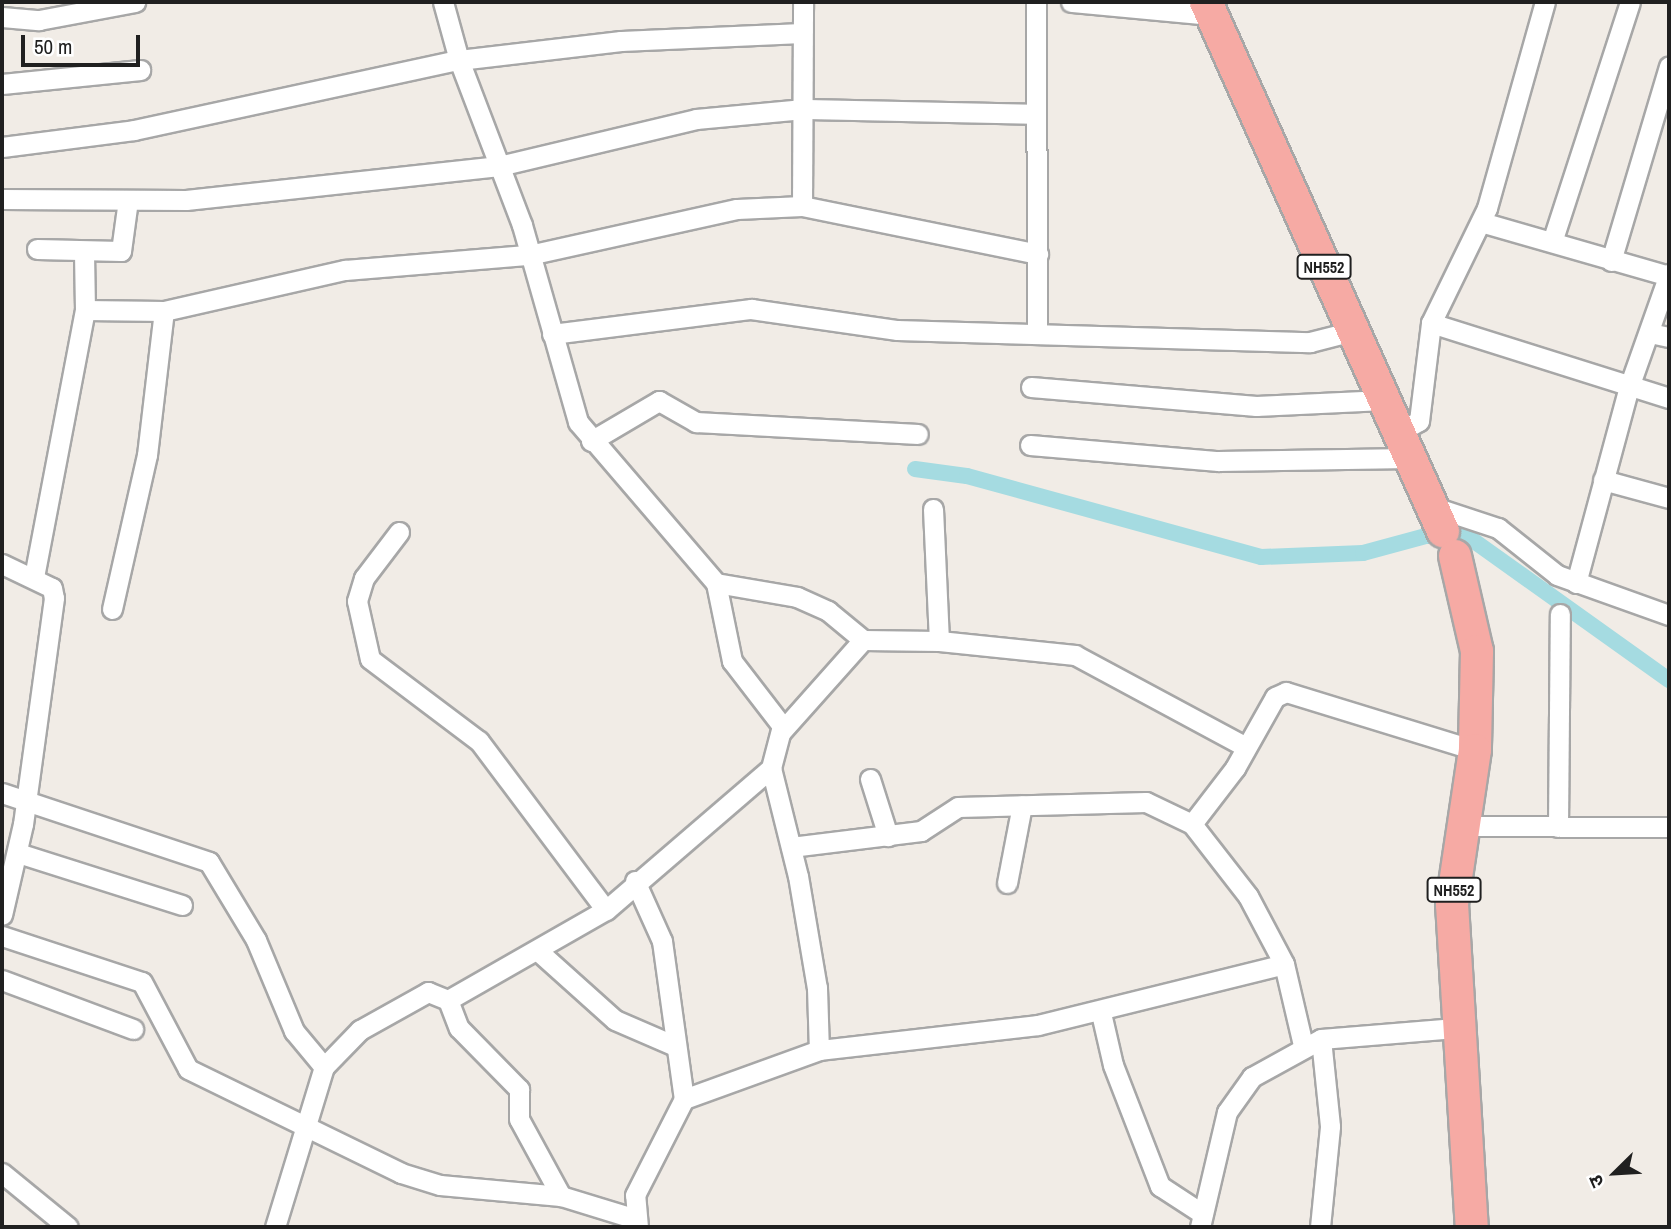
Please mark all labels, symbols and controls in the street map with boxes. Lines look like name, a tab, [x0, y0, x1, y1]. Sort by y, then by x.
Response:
scale bar	[24, 21, 144, 65]
text: 50 m	[34, 32, 72, 61]
road number: NH552	[1296, 255, 1352, 280]
road number: NH552	[1426, 877, 1482, 902]
north arrow	[1580, 1138, 1650, 1208]
text: उ	[1582, 1171, 1610, 1192]

